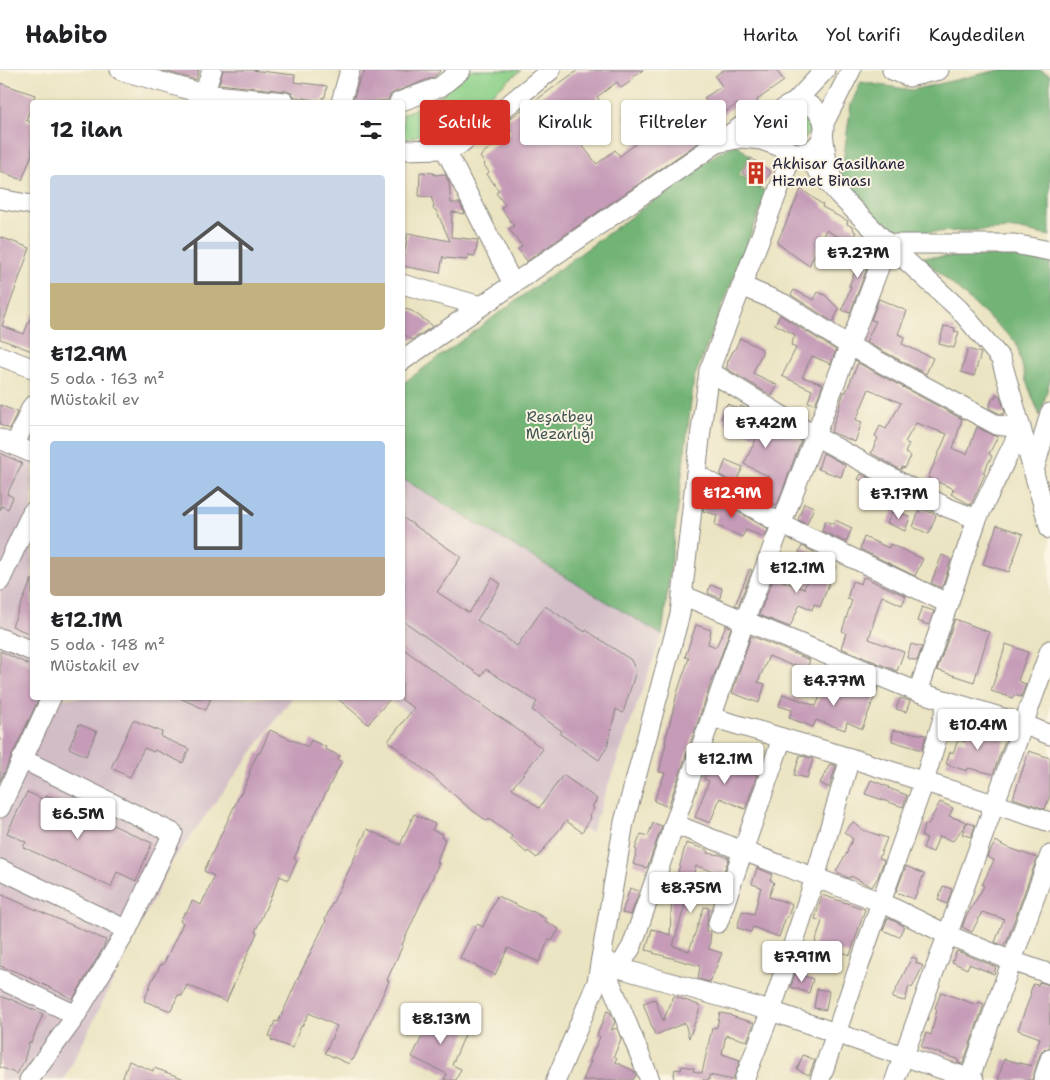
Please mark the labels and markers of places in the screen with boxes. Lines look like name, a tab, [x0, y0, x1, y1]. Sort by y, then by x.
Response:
place label: Akhisar Gasilhane Hizmet Binası	[772, 154, 905, 191]
building icon: Akhisar Gasilhane Hizmet Binası	[743, 160, 769, 186]
pin: ₺7.27M	[817, 236, 899, 279]
pin: ₺7.42M	[725, 406, 807, 449]
pin: ₺12.9M	[691, 476, 773, 519]
pin: ₺7.17M	[858, 478, 940, 520]
pin: ₺12.1M	[756, 552, 838, 594]
pin: ₺4.77M	[793, 664, 875, 707]
pin: ₺10.4M	[937, 708, 1019, 751]
pin: ₺12.1M	[684, 742, 766, 785]
pin: ₺6.5M	[43, 798, 113, 840]
pin: ₺8.75M	[650, 872, 732, 914]
pin: ₺7.91M	[761, 940, 843, 983]
pin: ₺8.13M	[400, 1002, 482, 1045]

